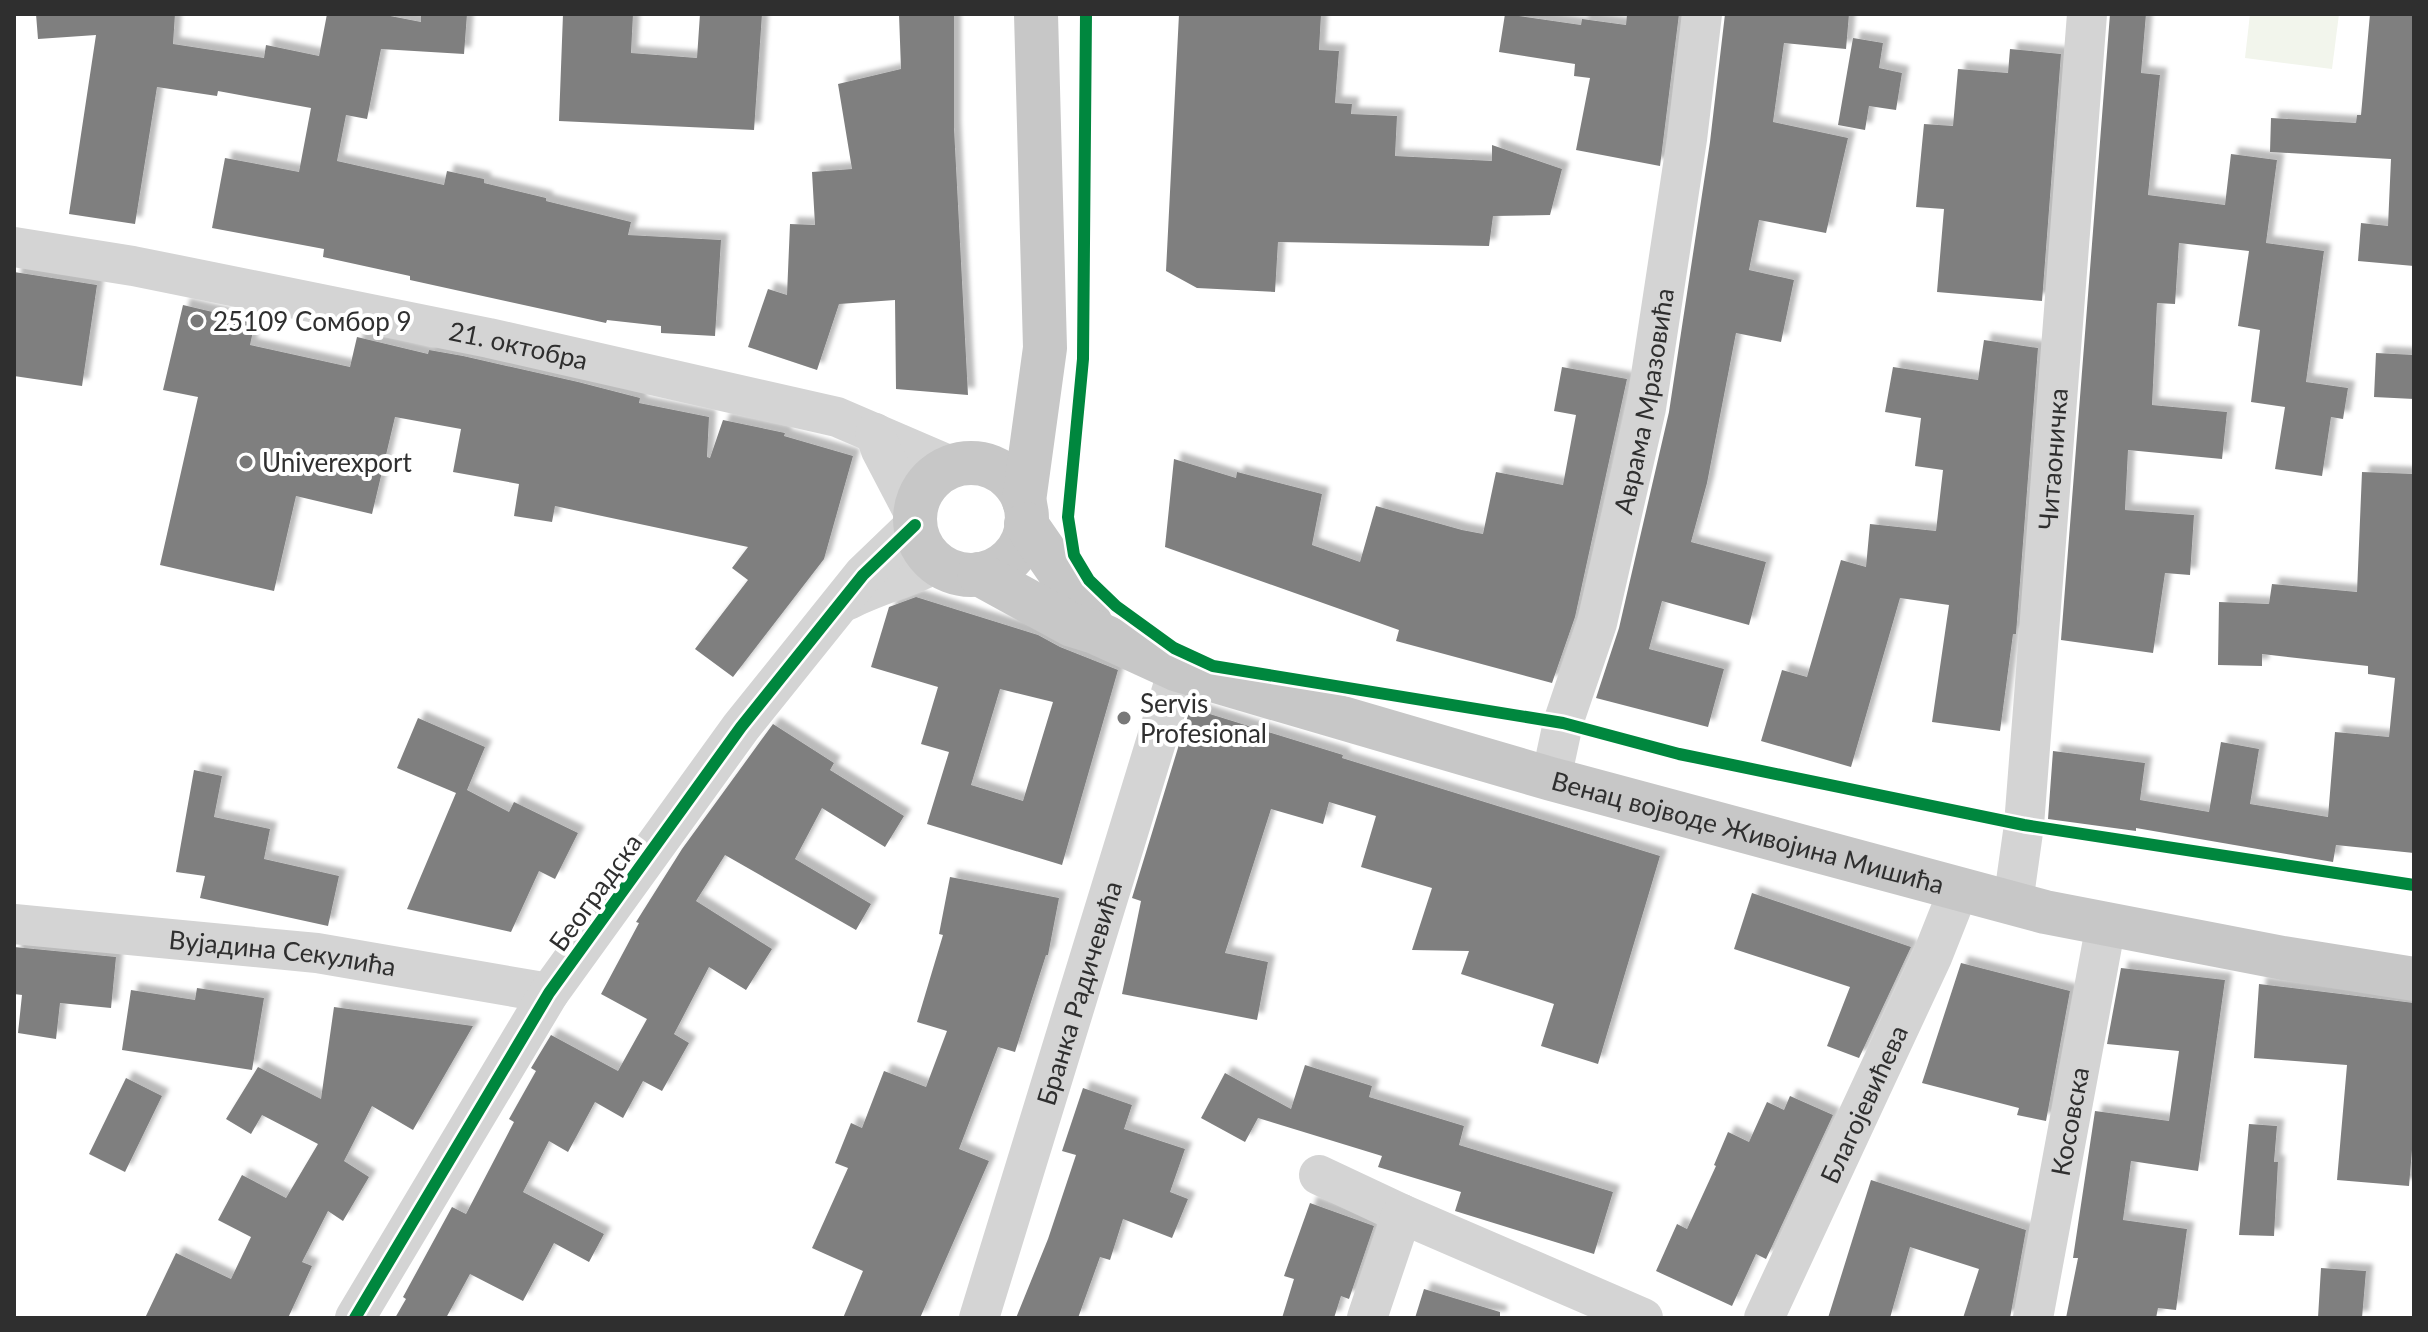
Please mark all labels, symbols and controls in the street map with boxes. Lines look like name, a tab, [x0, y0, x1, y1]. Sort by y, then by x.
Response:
street label: Аврама Мразовића	[1606, 286, 1680, 517]
place label: 25109 Сомбор 9	[213, 305, 412, 337]
marker: 25109 Сомбор 9	[188, 312, 206, 330]
street label: 21. октобра	[446, 314, 591, 376]
street label: Читаоничка	[2031, 387, 2074, 531]
place label: Univerexport	[262, 446, 412, 478]
marker: Univerexport	[237, 453, 255, 471]
place label: Servis Profesional	[1140, 687, 1267, 749]
marker: Servis Profesional	[1115, 709, 1133, 727]
street label: Венац војводе Живојина Мишића	[1548, 764, 1948, 900]
street label: Београдска	[542, 827, 648, 957]
street label: Бранка Радичевића	[1029, 877, 1128, 1109]
street label: Вујадина Секулића	[167, 923, 398, 982]
street label: Благојевићева	[1813, 1020, 1914, 1188]
street label: Косовска	[2044, 1064, 2095, 1178]

